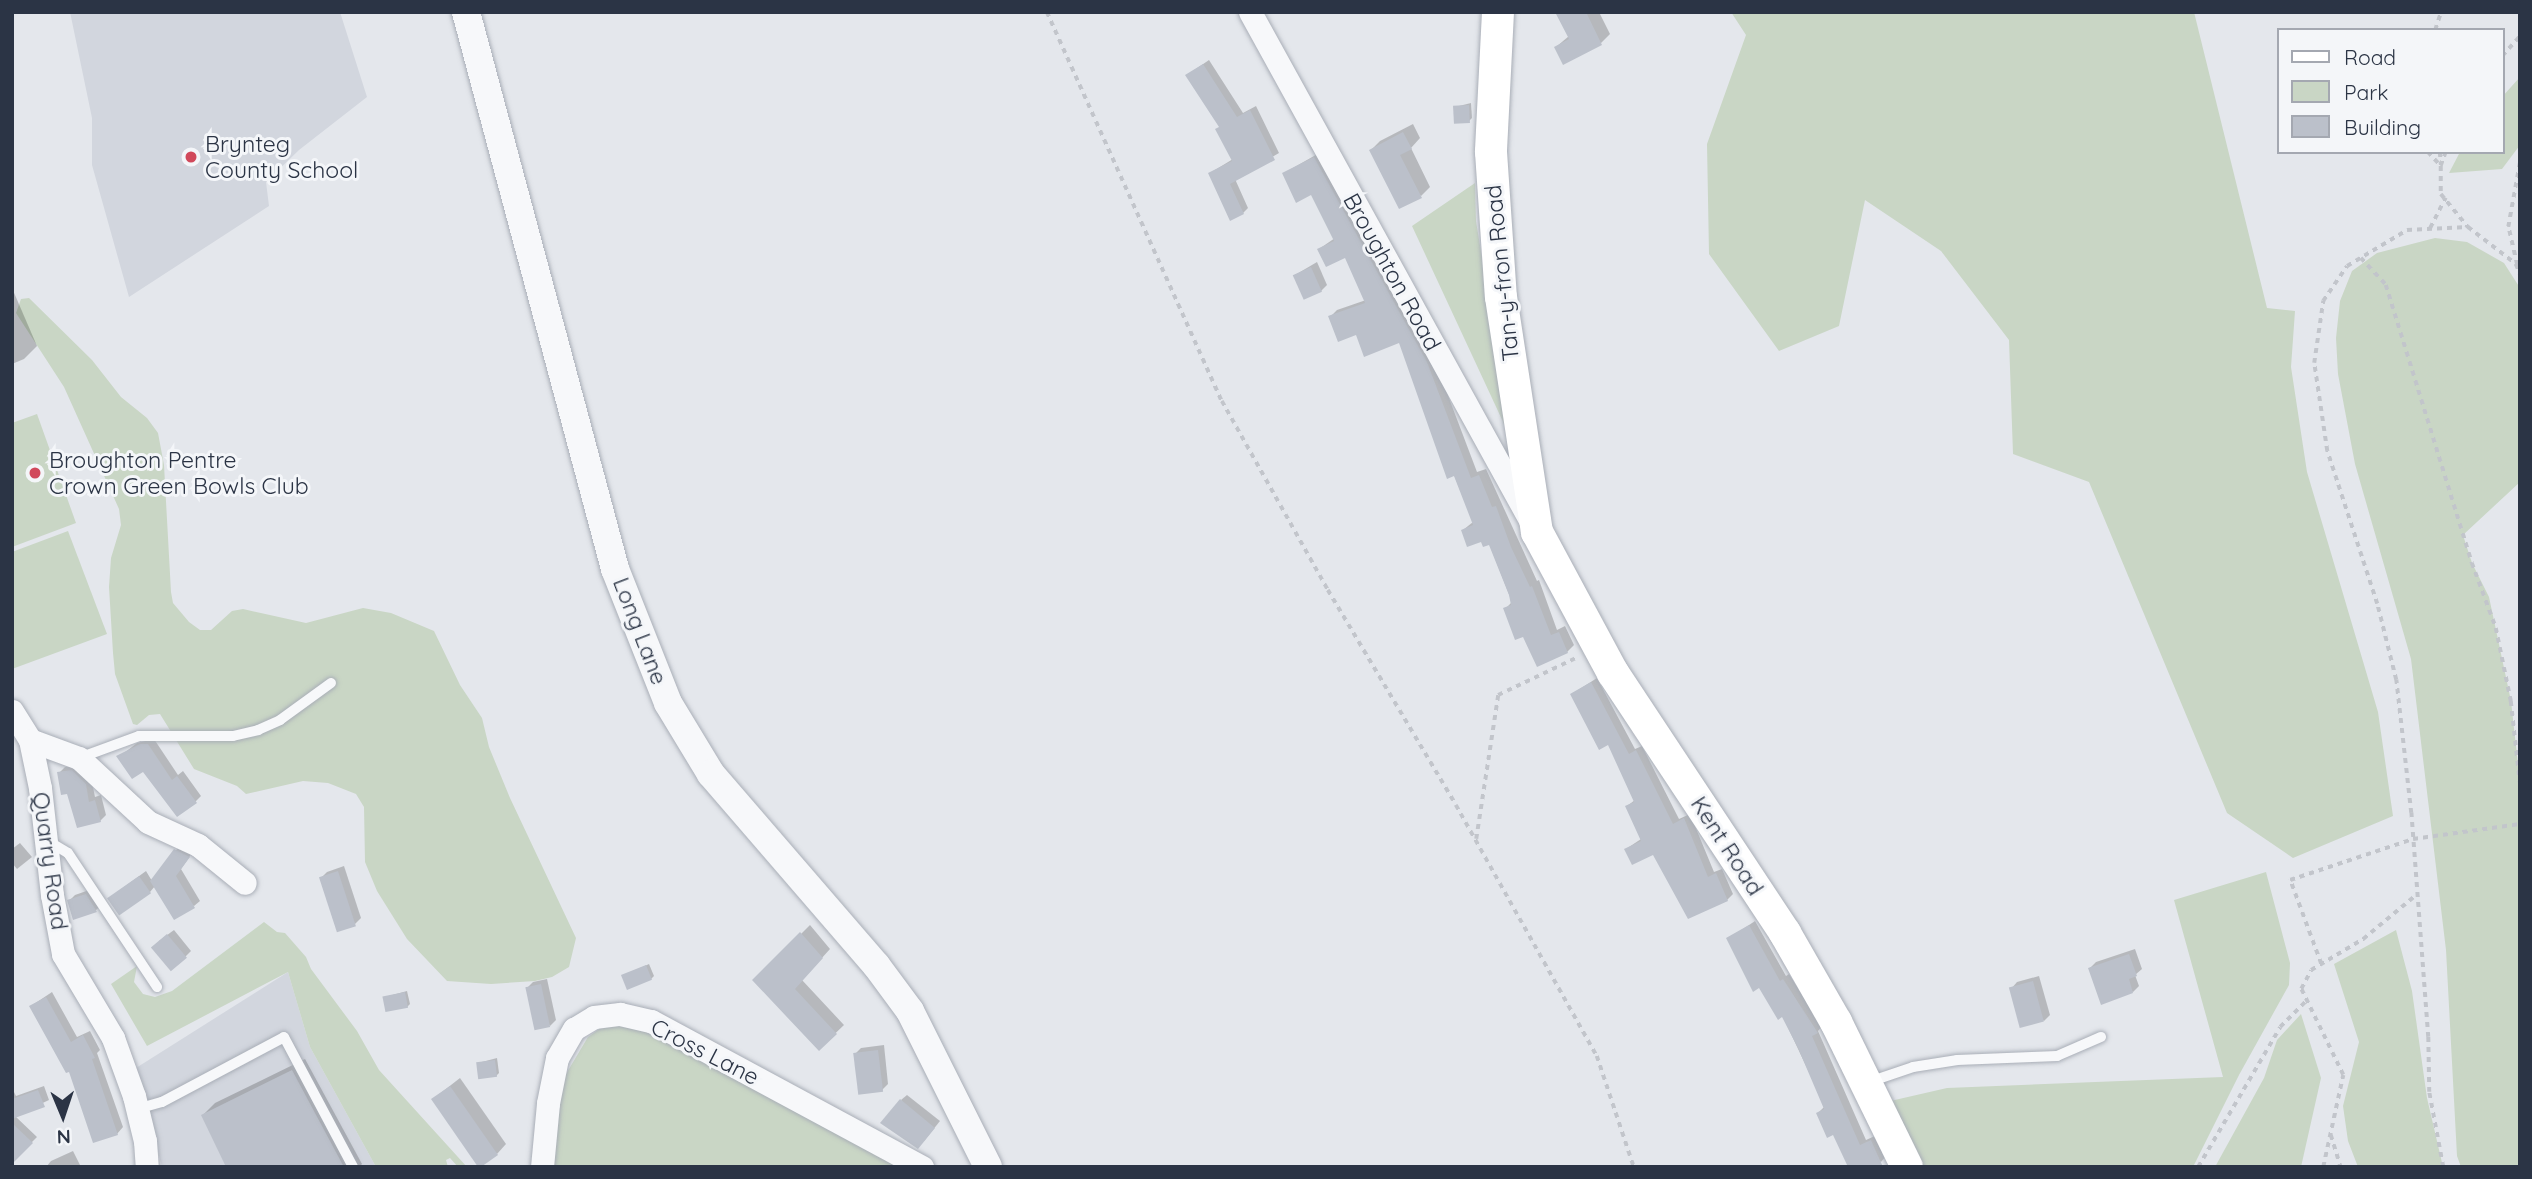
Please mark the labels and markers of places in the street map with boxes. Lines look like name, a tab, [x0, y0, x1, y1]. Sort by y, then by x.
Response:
place label: Brynteg County School	[205, 130, 358, 184]
marker: Brynteg County School	[183, 149, 199, 165]
place label: Broughton Pentre Crown Green Bowls Club	[49, 446, 309, 500]
marker: Broughton Pentre Crown Green Bowls Club	[27, 465, 43, 481]

